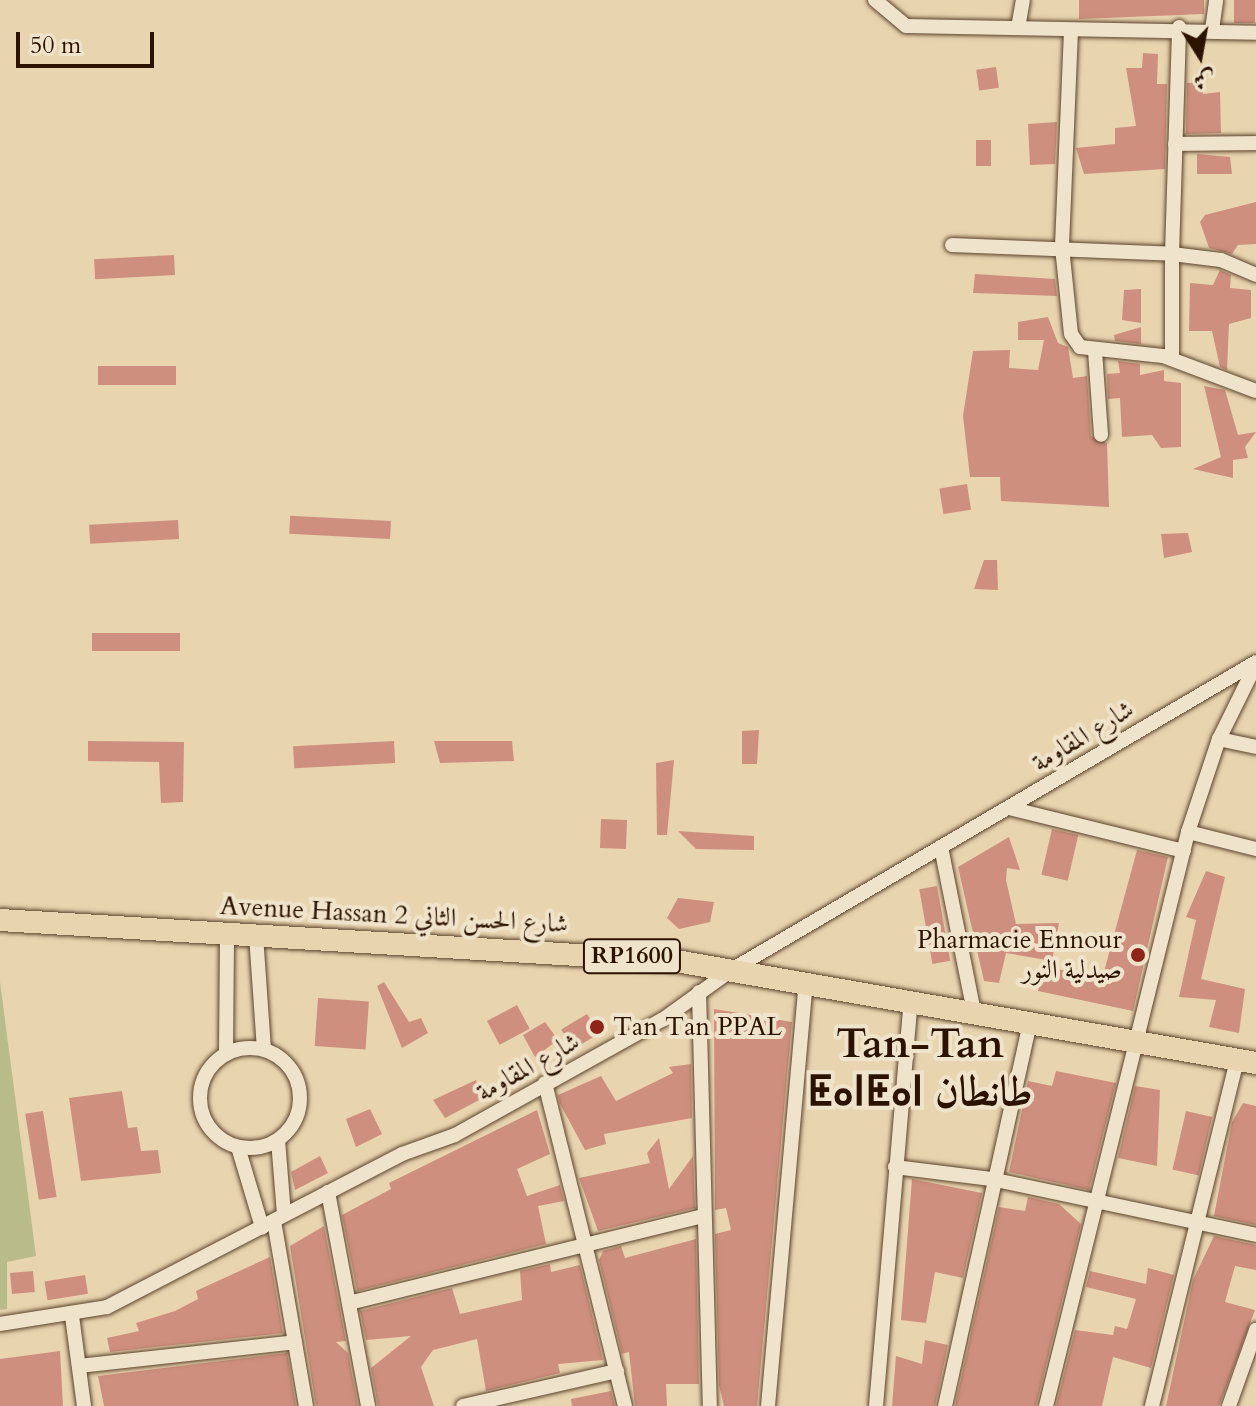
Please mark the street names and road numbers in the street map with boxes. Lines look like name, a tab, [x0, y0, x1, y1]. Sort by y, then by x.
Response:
street label: شارع المقاومة	[1026, 693, 1140, 779]
street label: Avenue Hassan 2 شارع الحسن الثاني	[219, 890, 569, 940]
road number: RP1600	[582, 936, 682, 976]
street label: شارع المقاومة	[471, 1026, 585, 1108]

